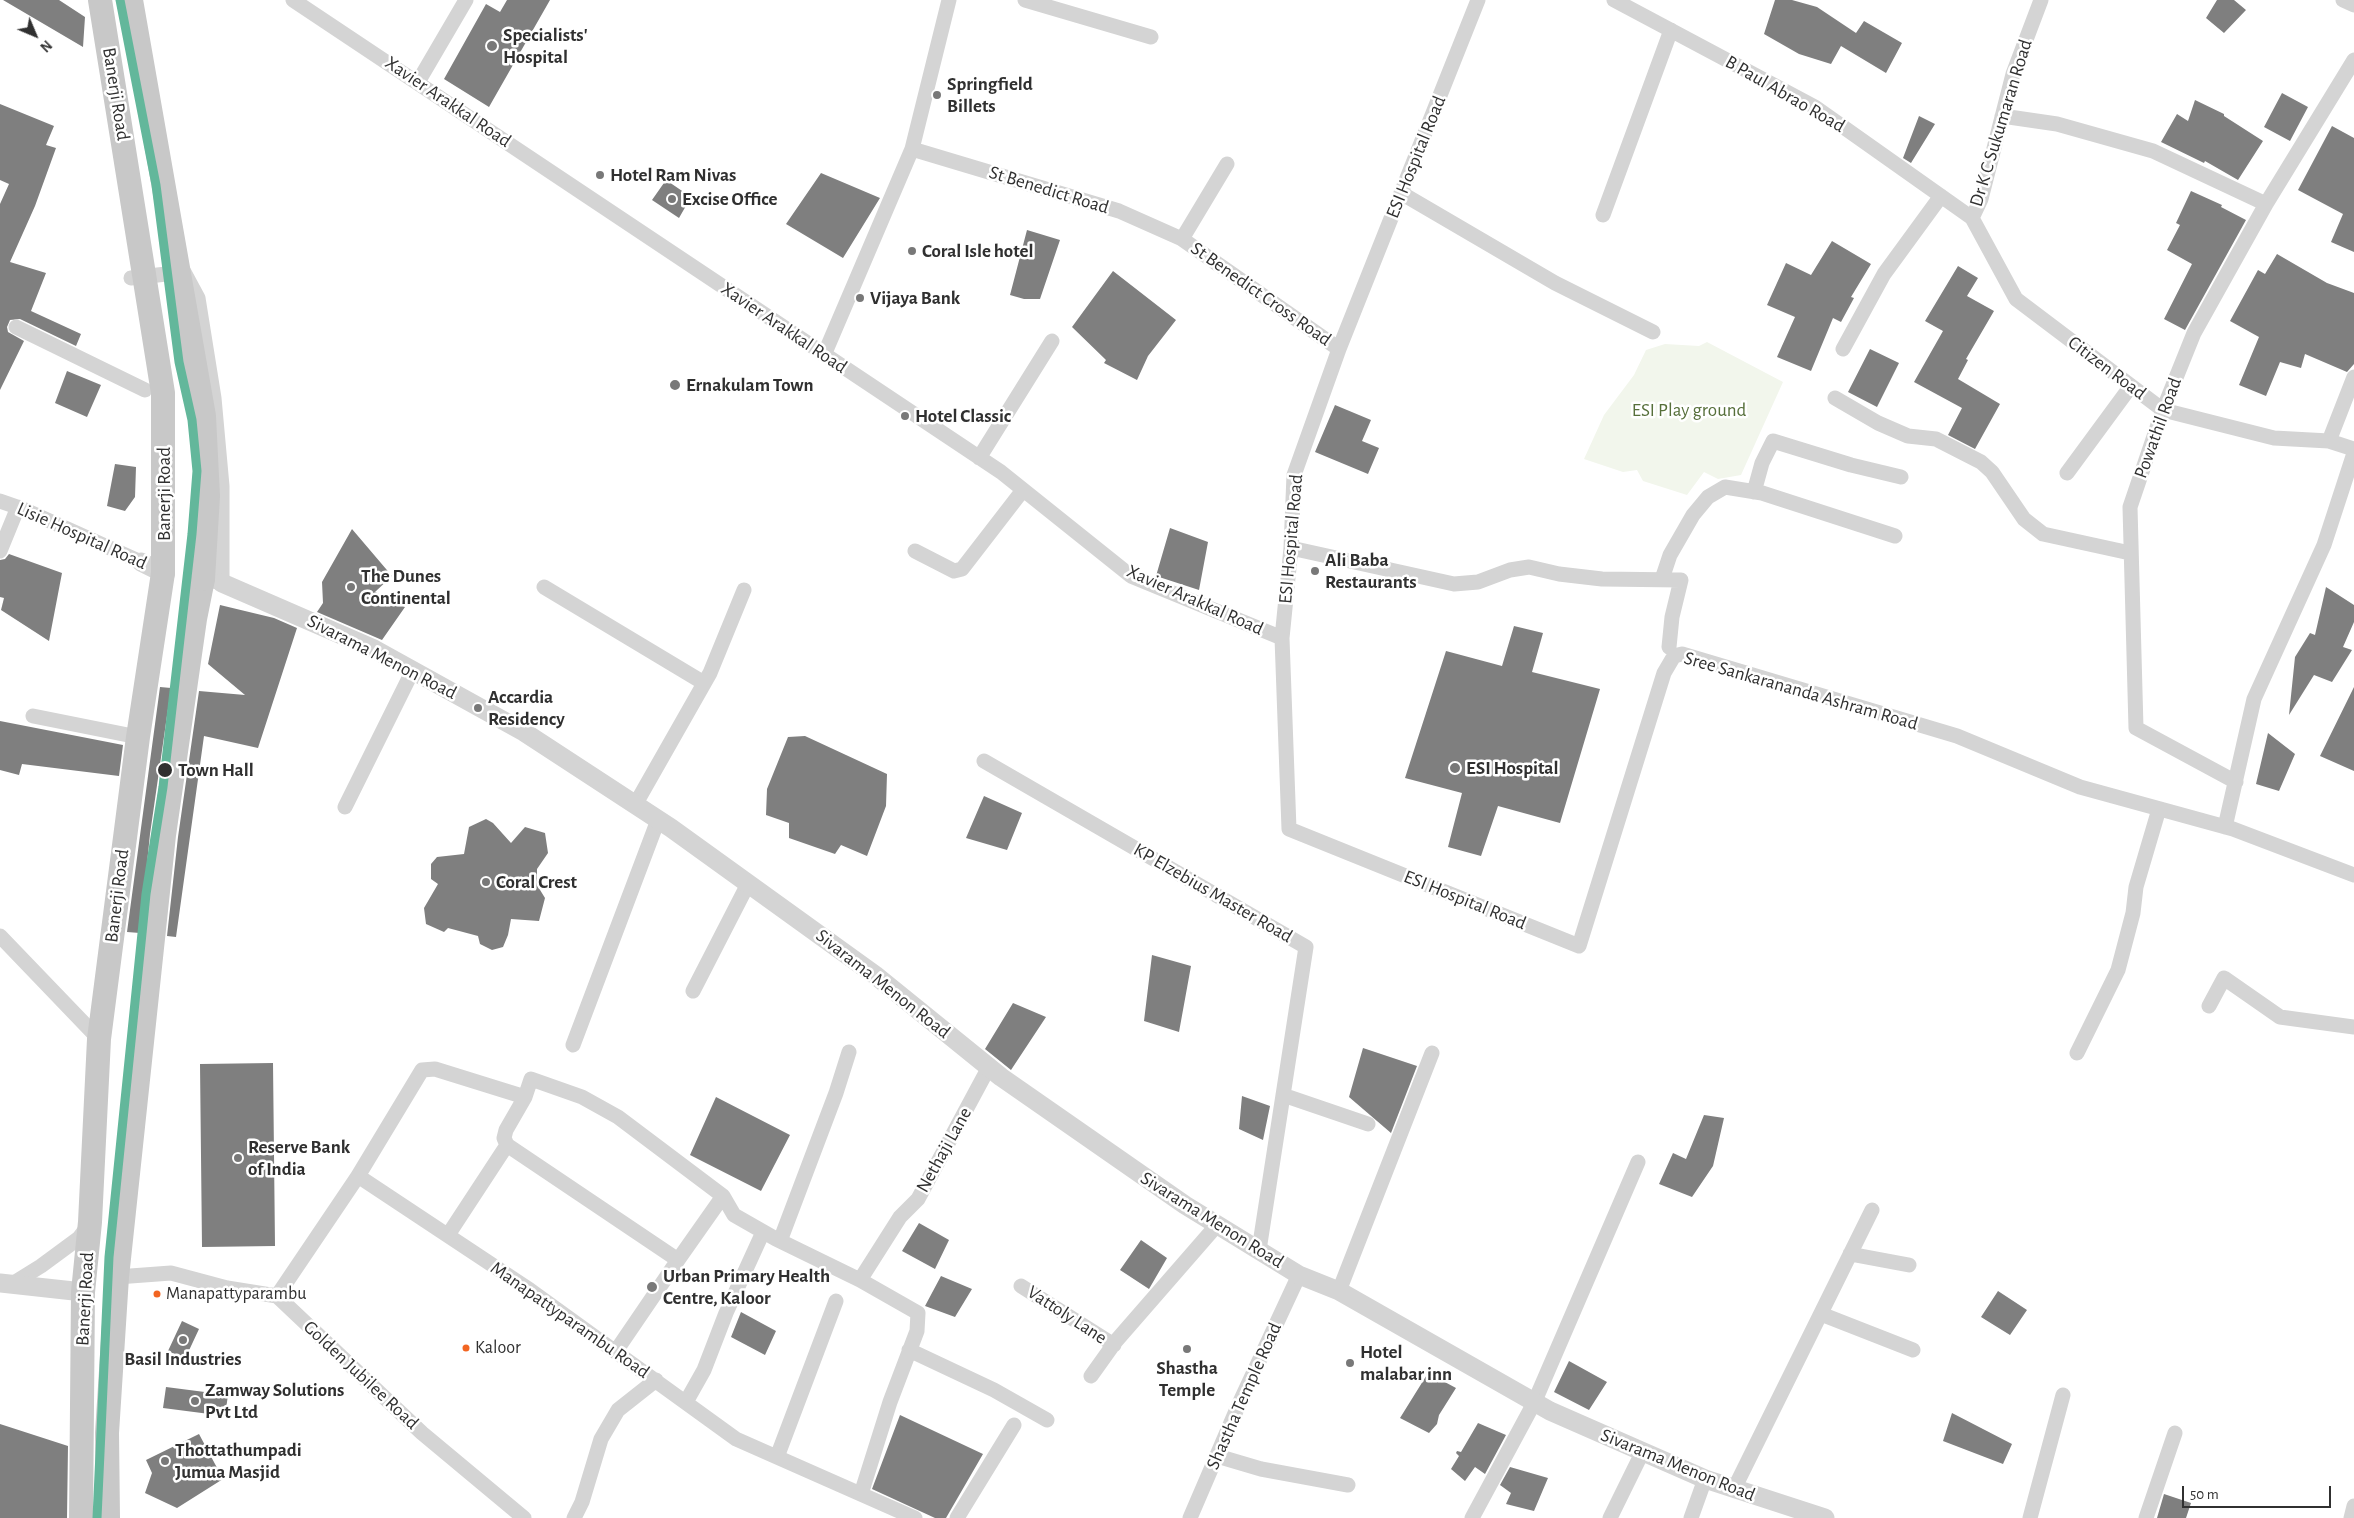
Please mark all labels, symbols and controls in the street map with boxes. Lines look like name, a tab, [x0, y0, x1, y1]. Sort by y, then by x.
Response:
north arrow	[10, 10, 60, 60]
place label: Specialists' Hospital	[503, 24, 588, 68]
street label: Dr K C Sukumaran Road	[1965, 36, 2037, 210]
text: N	[37, 37, 54, 54]
marker: Specialists' Hospital	[485, 39, 499, 53]
street label: Banerji Road	[97, 46, 135, 142]
street label: B Paul Abrao Road	[1721, 50, 1849, 138]
street label: Xavier Arakkal Road	[381, 51, 515, 153]
place label: Springfield Billets	[947, 73, 1033, 117]
marker: Springfield Billets	[931, 89, 943, 101]
street label: ESI Hospital Road	[1381, 92, 1451, 222]
street label: St Benedict Road	[986, 161, 1112, 219]
place label: Hotel Ram Nivas	[610, 164, 736, 186]
marker: Hotel Ram Nivas	[594, 169, 606, 181]
place label: Excise Office	[682, 188, 778, 210]
marker: Excise Office	[666, 193, 678, 205]
street label: St Benedict Cross Road	[1186, 237, 1336, 351]
place label: Coral Isle hotel	[922, 240, 1033, 262]
marker: Coral Isle hotel	[906, 245, 918, 257]
street label: Xavier Arakkal Road	[717, 277, 851, 379]
place label: Vijaya Bank	[870, 287, 960, 309]
marker: Vijaya Bank	[854, 292, 866, 304]
street label: Citizen Road	[2063, 331, 2151, 405]
place label: Ernakulam Town	[686, 374, 814, 396]
street label: Powathil Road	[2129, 374, 2187, 482]
marker: Ernakulam Town	[668, 378, 682, 392]
park label: ESI Play ground	[1632, 399, 1746, 421]
place label: Hotel Classic	[915, 405, 1011, 427]
marker: Hotel Classic	[899, 410, 911, 422]
street label: Banerji Road	[153, 447, 175, 541]
street label: ESI Hospital Road	[1274, 473, 1308, 605]
street label: Lisie Hospital Road	[14, 497, 150, 575]
place label: Ali Baba Restaurants	[1325, 549, 1416, 593]
street label: Xavier Arakkal Road	[1123, 560, 1267, 640]
place label: The Dunes Continental	[361, 565, 451, 609]
marker: Ali Baba Restaurants	[1309, 565, 1321, 577]
marker: The Dunes Continental	[345, 581, 357, 593]
street label: Sivarama Menon Road	[304, 609, 460, 705]
street label: Sree Sankarananda Ashram Road	[1681, 647, 1921, 735]
place label: Accardia Residency	[488, 686, 565, 730]
marker: Accardia Residency	[472, 702, 484, 714]
place label: ESI Hospital	[1466, 757, 1558, 779]
place label: Town Hall	[178, 759, 254, 781]
marker: Town Hall	[156, 761, 174, 779]
marker: ESI Hospital	[1448, 761, 1462, 775]
street label: KP Elzebius Master Road	[1129, 838, 1297, 948]
street label: Banerji Road	[100, 848, 134, 944]
street label: ESI Hospital Road	[1400, 865, 1530, 935]
place label: Coral Crest	[496, 871, 577, 893]
marker: Coral Crest	[480, 876, 492, 888]
street label: Sivarama Menon Road	[811, 924, 955, 1044]
street label: Nethaji Lane	[911, 1103, 977, 1197]
place label: Reserve Bank of India	[248, 1136, 350, 1180]
marker: Reserve Bank of India	[232, 1152, 244, 1164]
street label: Sivarama Menon Road	[1136, 1167, 1288, 1273]
street label: Banerji Road	[71, 1251, 99, 1347]
street label: Manapattyparambu Road	[486, 1256, 654, 1384]
place label: Urban Primary Health Centre, Kaloor	[663, 1265, 830, 1309]
marker: Urban Primary Health Centre, Kaloor	[645, 1280, 659, 1294]
street label: Vattoly Lane	[1023, 1281, 1111, 1349]
place label: Manapattyparambu	[166, 1283, 306, 1305]
marker: Manapattyparambu	[152, 1289, 162, 1299]
street label: Golden Jubilee Road	[299, 1316, 423, 1434]
street label: Shastha Temple Road	[1201, 1319, 1287, 1473]
marker: Basil Industries	[177, 1334, 189, 1346]
place label: Kaloor	[475, 1337, 521, 1359]
place label: Hotel malabar inn	[1360, 1341, 1452, 1385]
marker: Kaloor	[461, 1343, 471, 1353]
marker: Shastha Temple	[1181, 1343, 1193, 1355]
place label: Basil Industries	[124, 1348, 242, 1370]
place label: Shastha Temple	[1156, 1357, 1218, 1401]
marker: Hotel malabar inn	[1344, 1357, 1356, 1369]
place label: Zamway Solutions Pvt Ltd	[205, 1379, 344, 1423]
marker: Zamway Solutions Pvt Ltd	[189, 1395, 201, 1407]
street label: Sivarama Menon Road	[1597, 1424, 1759, 1506]
place label: Thottathumpadi Jumua Masjid	[175, 1439, 302, 1483]
marker: Thottathumpadi Jumua Masjid	[159, 1455, 171, 1467]
scale bar	[2184, 1476, 2333, 1508]
text: 50 m	[2190, 1487, 2219, 1502]

